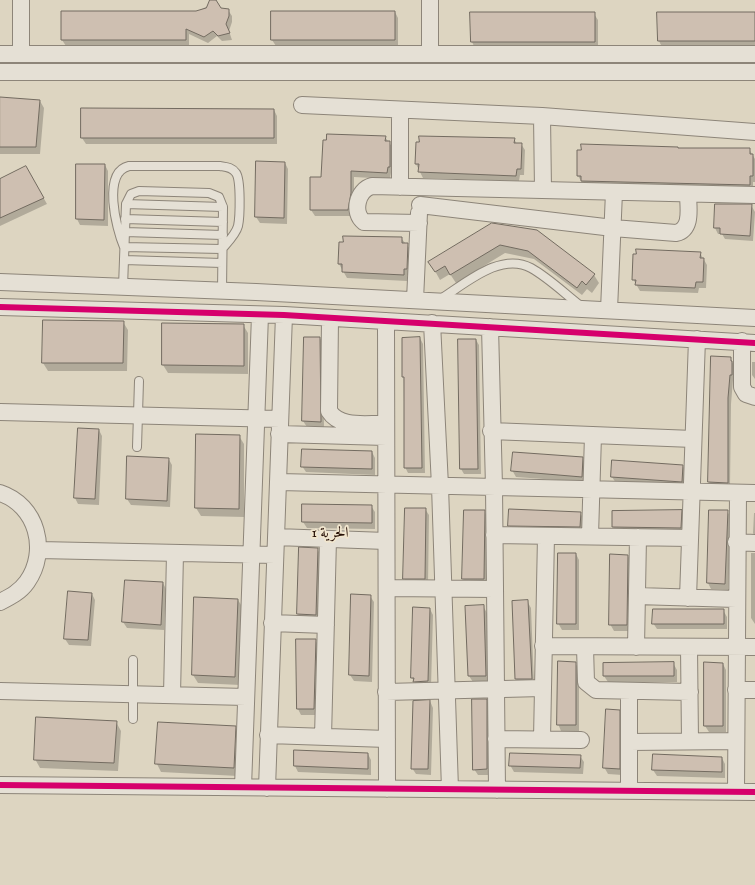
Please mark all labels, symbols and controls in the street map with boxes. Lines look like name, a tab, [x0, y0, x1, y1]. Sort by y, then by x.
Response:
district label: الحرية 1	[311, 525, 349, 543]

